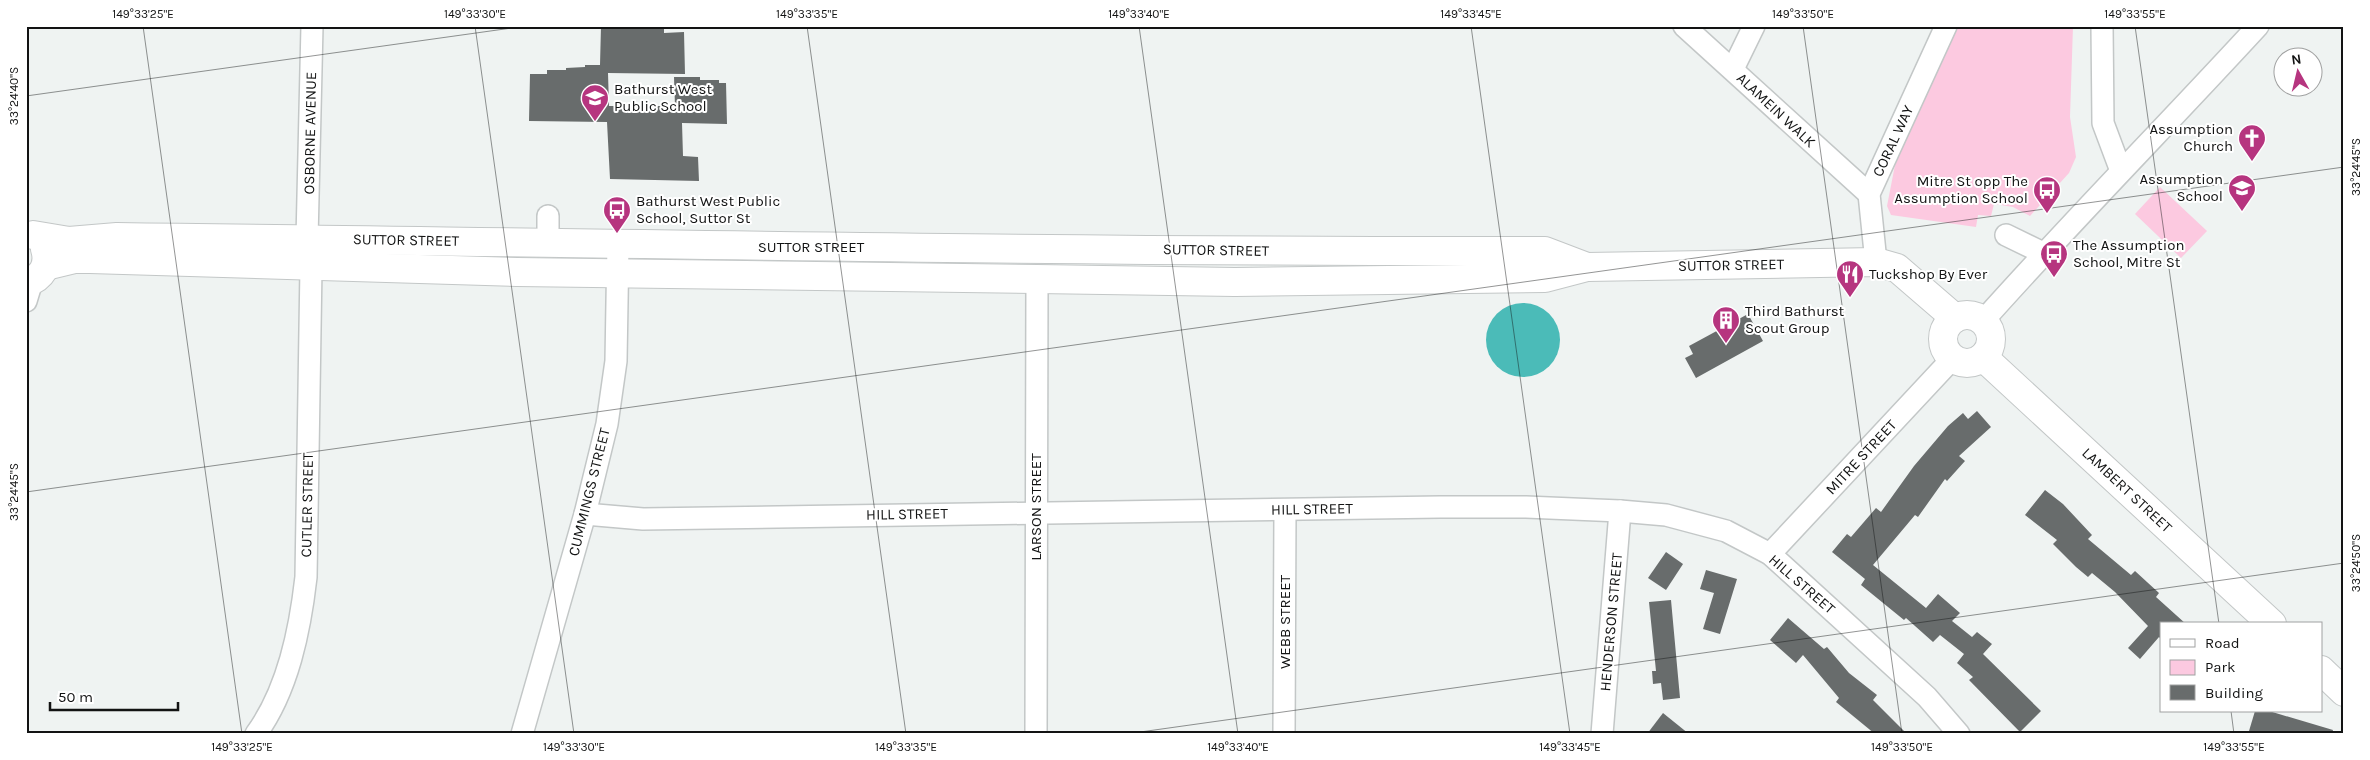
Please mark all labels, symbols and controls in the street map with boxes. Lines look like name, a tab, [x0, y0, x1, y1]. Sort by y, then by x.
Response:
text: 149°33'25"E	[112, 7, 174, 21]
text: 149°33'30"E	[444, 7, 506, 21]
text: 149°33'35"E	[776, 7, 838, 21]
text: 149°33'40"E	[1108, 7, 1170, 21]
text: 149°33'45"E	[1440, 7, 1502, 21]
text: 149°33'50"E	[1772, 7, 1834, 21]
text: 149°33'55"E	[2104, 7, 2166, 21]
north arrow	[2272, 48, 2322, 98]
text: N	[2290, 51, 2302, 69]
text: 33°24'40"S	[7, 67, 21, 125]
street label: ALAMEIN WALK	[1733, 69, 1819, 151]
street label: OSBORNE AVENUE	[300, 71, 320, 195]
place label: Bathurst West Public School	[614, 80, 712, 115]
school or university icon: Bathurst West Public School	[580, 83, 610, 122]
street label: CORAL WAY	[1869, 102, 1918, 180]
place label: Assumption Church	[2149, 120, 2233, 155]
church icon: Assumption Church	[2237, 123, 2267, 162]
text: 33°24'45"S	[2349, 138, 2363, 196]
place label: Assumption School	[2139, 170, 2223, 205]
place label: Mitre St opp The Assumption School	[1894, 172, 2028, 207]
school or university icon: Assumption School	[2227, 173, 2257, 212]
bus stop icon: Mitre St opp The Assumption School	[2032, 175, 2062, 214]
place label: Bathurst West Public School, Suttor St	[636, 192, 780, 227]
bus stop icon: Bathurst West Public School, Suttor St	[602, 195, 632, 234]
street label: SUTTOR STREET	[353, 230, 460, 250]
place label: The Assumption School, Mitre St	[2073, 236, 2184, 271]
street label: SUTTOR STREET	[758, 238, 865, 256]
bus stop icon: The Assumption School, Mitre St	[2039, 239, 2069, 278]
street label: SUTTOR STREET	[1163, 240, 1270, 260]
street label: SUTTOR STREET	[1678, 255, 1785, 275]
restaurant icon: Tuckshop By Ever	[1835, 259, 1865, 298]
place label: Tuckshop By Ever	[1869, 265, 1988, 283]
place label: Third Bathurst Scout Group	[1745, 302, 1845, 337]
building icon: Third Bathurst Scout Group	[1711, 305, 1741, 344]
street label: MITRE STREET	[1822, 416, 1901, 498]
street label: CUMMINGS STREET	[564, 426, 614, 558]
street label: LAMBERT STREET	[2078, 444, 2176, 537]
street label: CUTLER STREET	[297, 452, 317, 558]
street label: LARSON STREET	[1027, 453, 1045, 561]
text: 33°24'45"S	[7, 463, 21, 521]
street label: HILL STREET	[1271, 499, 1354, 519]
street label: HILL STREET	[866, 504, 949, 524]
text: 33°24'50"S	[2349, 534, 2363, 592]
street label: HILL STREET	[1765, 550, 1839, 618]
street label: HENDERSON STREET	[1596, 552, 1626, 692]
street label: WEBB STREET	[1276, 574, 1294, 669]
legend	[2160, 622, 2322, 712]
text: Road	[2205, 634, 2240, 652]
text: Park	[2205, 658, 2235, 676]
scale bar	[50, 680, 178, 712]
text: Building	[2205, 684, 2263, 702]
text: 50 m	[58, 688, 93, 706]
text: 149°33'25"E	[211, 740, 273, 754]
text: 149°33'30"E	[543, 740, 605, 754]
text: 149°33'35"E	[875, 740, 937, 754]
text: 149°33'40"E	[1207, 740, 1269, 754]
text: 149°33'45"E	[1539, 740, 1601, 754]
text: 149°33'50"E	[1871, 740, 1933, 754]
text: 149°33'55"E	[2203, 740, 2265, 754]

